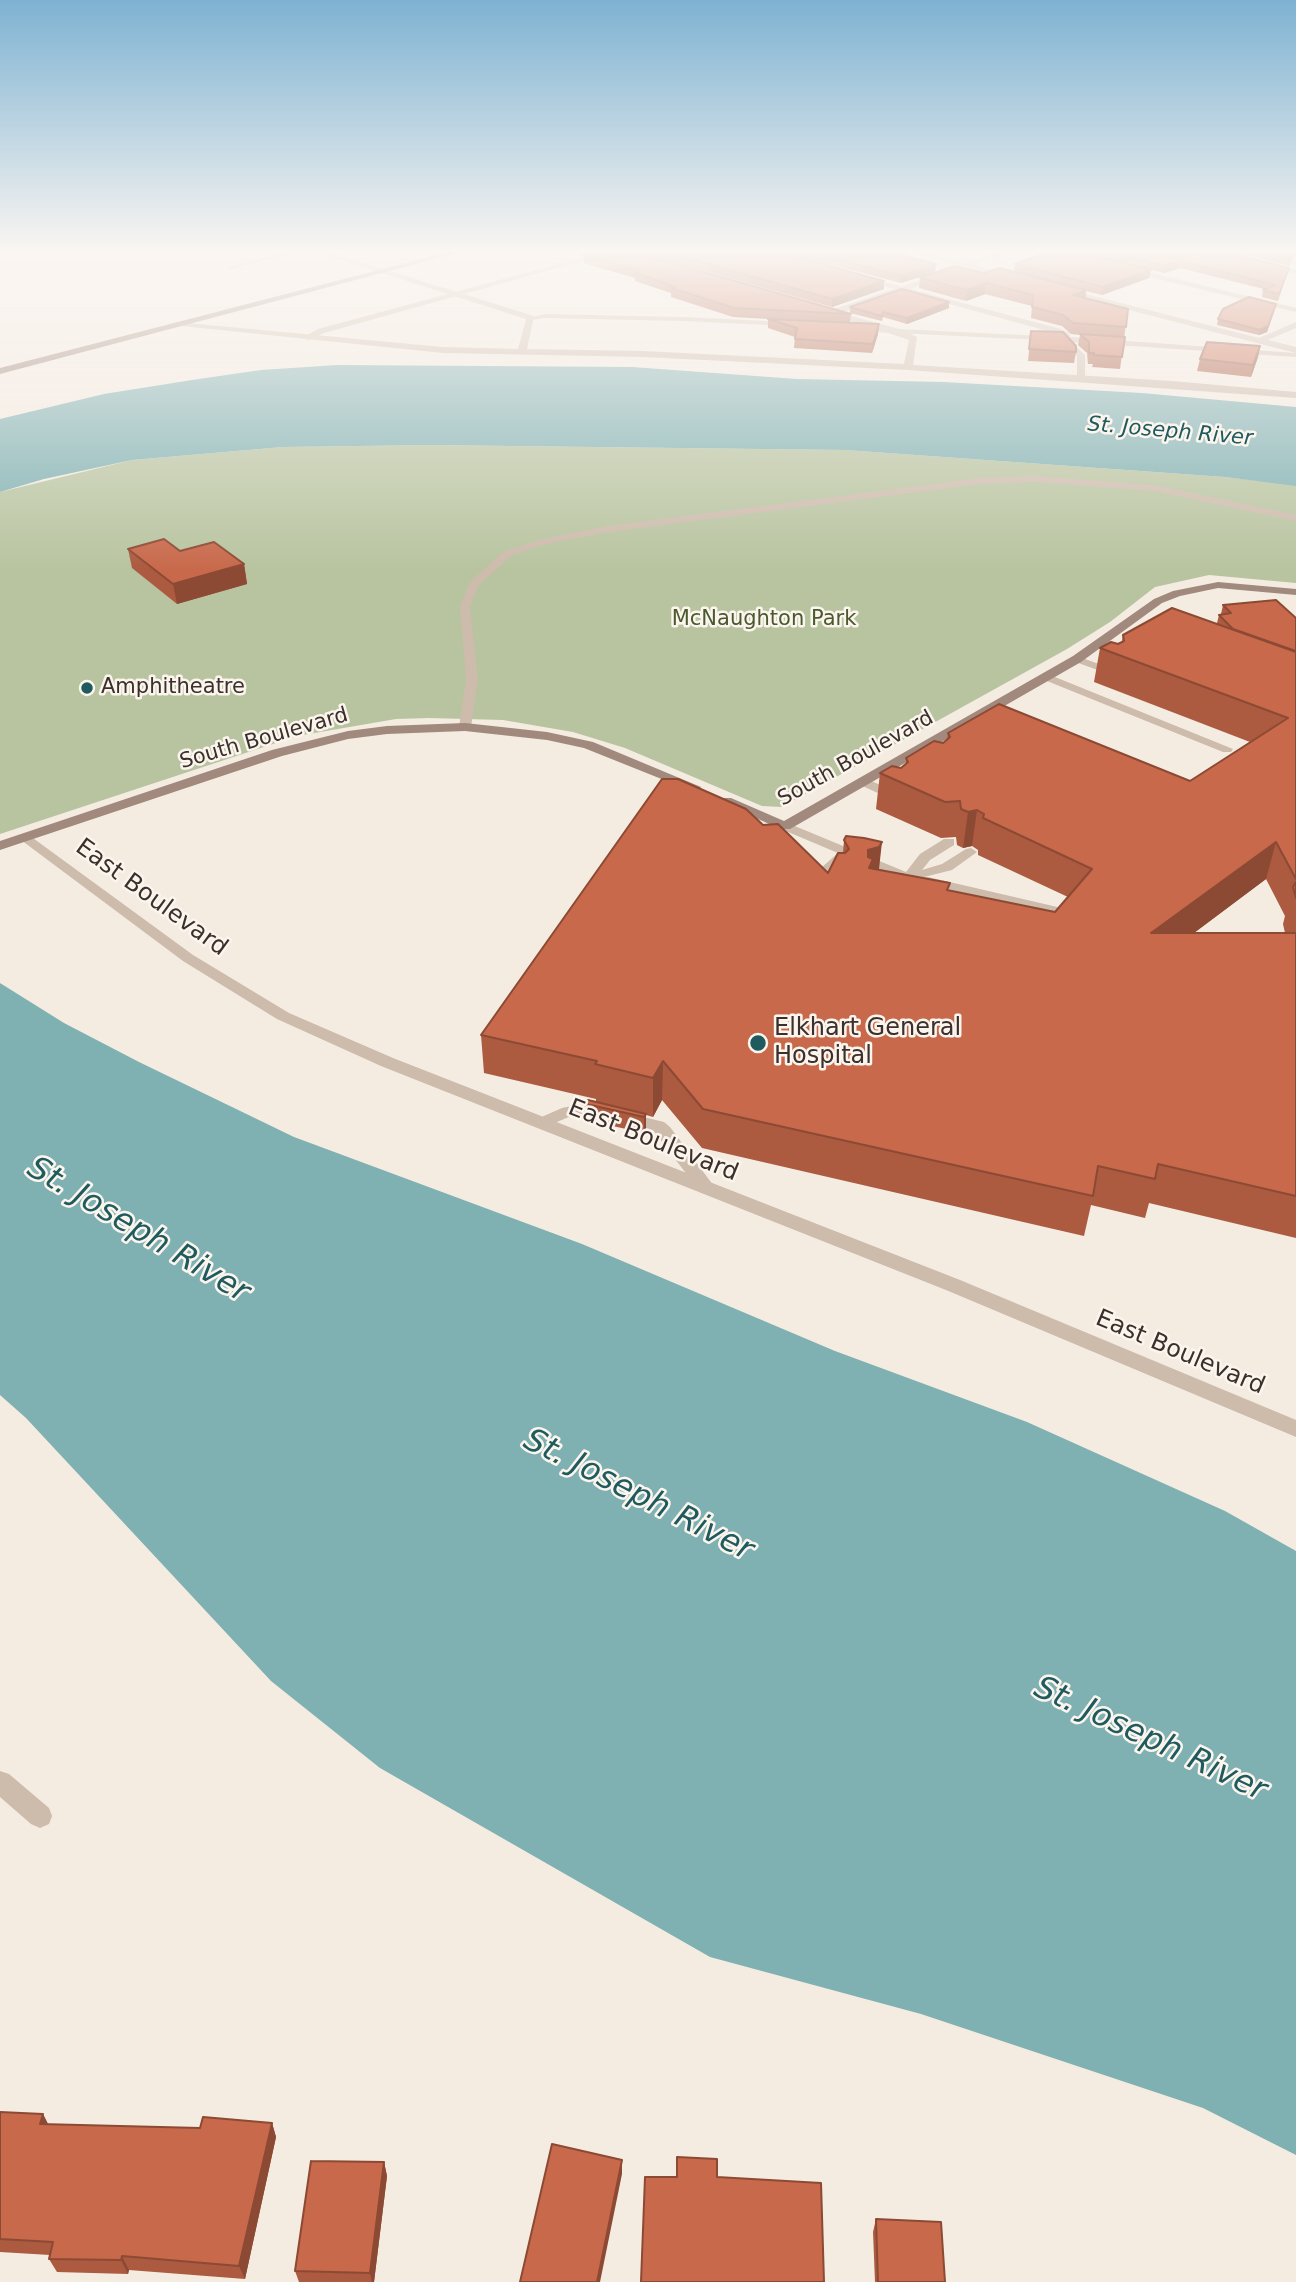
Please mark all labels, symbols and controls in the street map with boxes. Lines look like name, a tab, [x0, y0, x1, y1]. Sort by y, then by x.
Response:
water label: St. Joseph River	[1086, 412, 1254, 452]
park label: McNaughton Park	[672, 607, 856, 633]
place label: Amphitheatre	[101, 675, 245, 701]
marker: Amphitheatre	[79, 680, 95, 696]
street label: South Boulevard	[177, 703, 351, 775]
street label: South Boulevard	[774, 706, 938, 812]
street label: East Boulevard	[69, 833, 233, 963]
place label: Elkhart General Hospital	[774, 1015, 961, 1071]
marker: Elkhart General Hospital	[748, 1033, 768, 1053]
street label: East Boulevard	[564, 1094, 742, 1188]
water label: St. Joseph River	[20, 1150, 256, 1312]
street label: East Boulevard	[1091, 1304, 1269, 1402]
water label: St. Joseph River	[517, 1422, 759, 1570]
water label: St. Joseph River	[1028, 1669, 1272, 1811]

